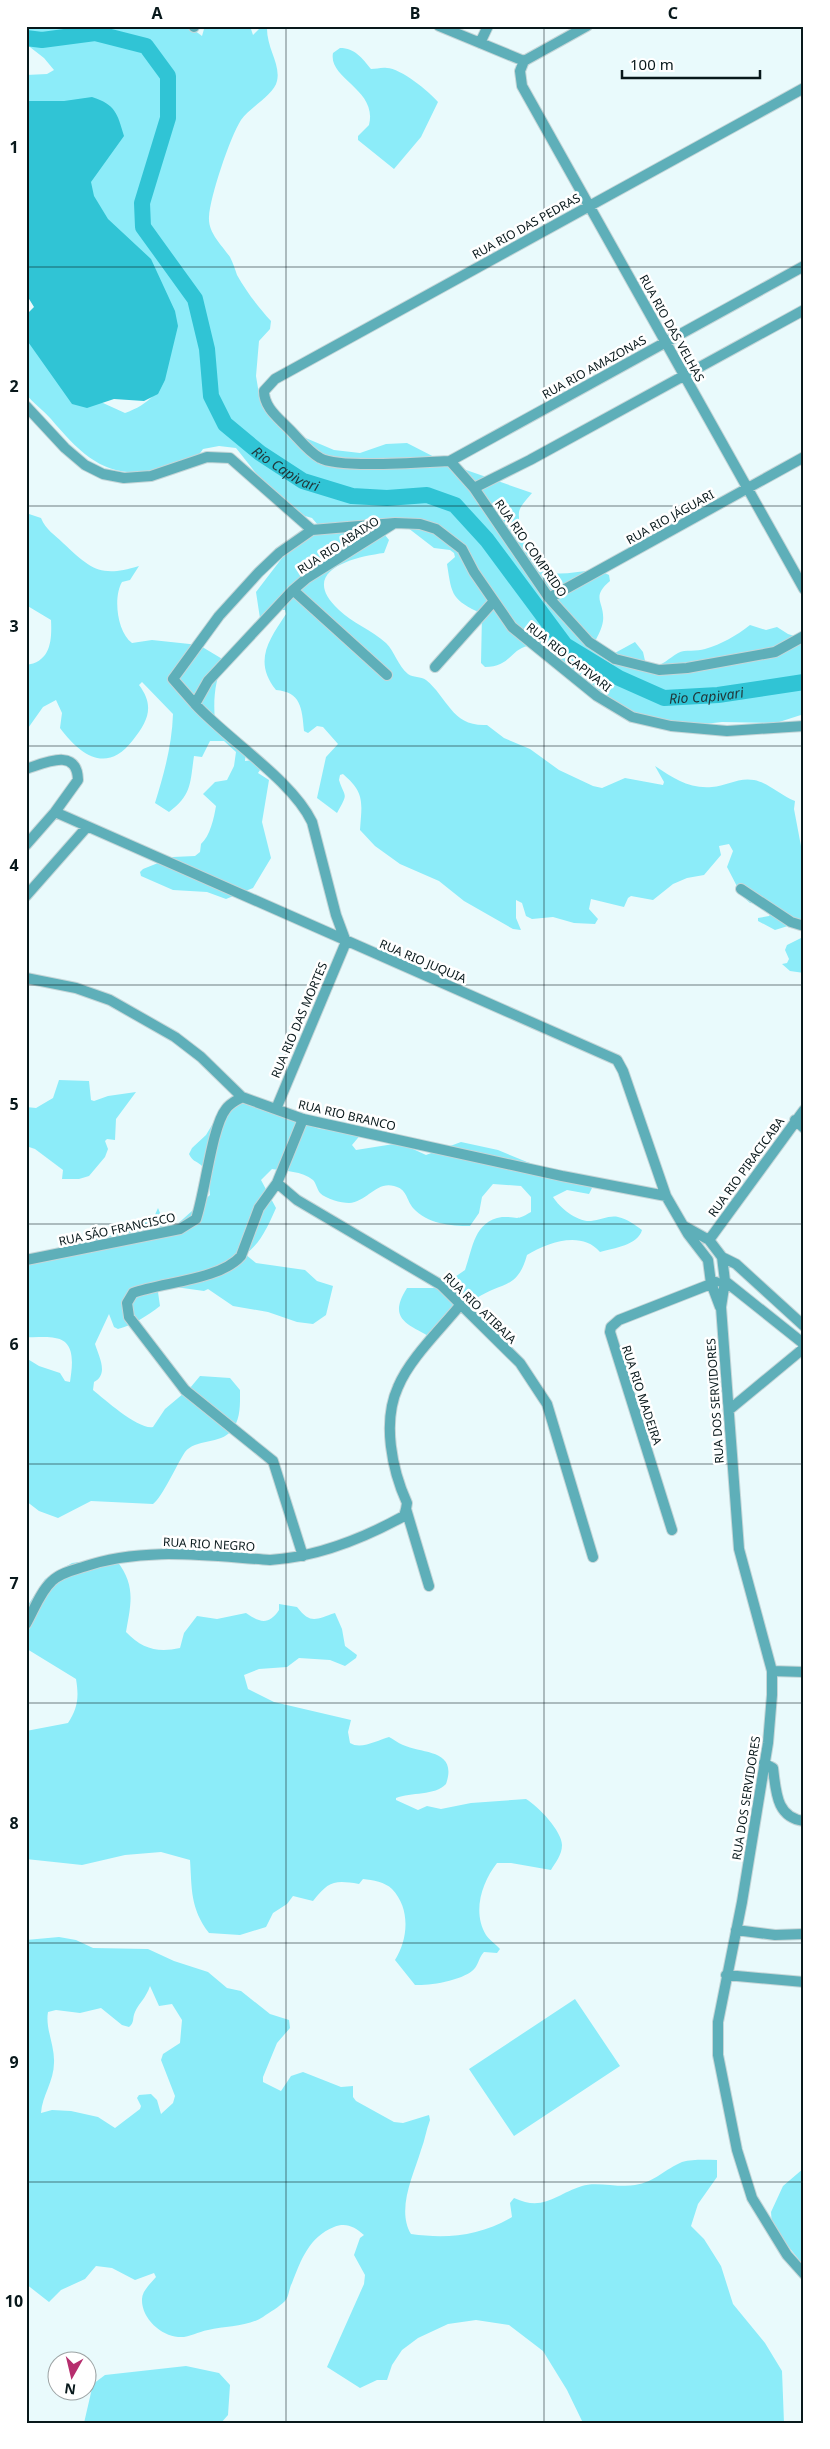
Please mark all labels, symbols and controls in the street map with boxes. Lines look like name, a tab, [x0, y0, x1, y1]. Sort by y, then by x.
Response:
text: A	[151, 2, 163, 24]
text: B	[410, 2, 420, 24]
text: C	[668, 2, 678, 24]
scale bar	[622, 48, 760, 80]
text: 100 m	[630, 54, 674, 74]
text: 1	[9, 136, 19, 158]
street label: RUA RIO DAS PEDRAS	[469, 189, 583, 263]
street label: RUA RIO DAS VELHAS	[635, 271, 709, 385]
street label: RUA RIO AMAZONAS	[539, 331, 649, 403]
text: 2	[9, 375, 19, 397]
water label: Rio Capivari	[249, 441, 322, 495]
street label: RUA RIO JÁGUARI	[623, 486, 717, 548]
street label: RUA RIO COMPRIDO	[491, 496, 571, 600]
street label: RUA RIO ABAIXO	[294, 512, 382, 578]
text: 3	[9, 615, 19, 637]
street label: RUA RIO CAPIVARI	[523, 618, 615, 696]
water label: Rio Capivari	[668, 682, 745, 707]
text: 4	[9, 854, 19, 876]
street label: RUA RIO JUQUIA	[377, 935, 469, 987]
street label: RUA RIO DAS MORTES	[267, 959, 331, 1081]
text: 5	[9, 1093, 19, 1115]
street label: RUA RIO BRANCO	[297, 1096, 397, 1134]
street label: RUA RIO PIRACICABA	[704, 1113, 788, 1220]
street label: RUA SÃO FRANCISCO	[57, 1208, 177, 1250]
street label: RUA RIO ATIBAIA	[440, 1269, 521, 1348]
text: 6	[9, 1333, 19, 1355]
street label: RUA DOS SERVIDORES	[702, 1337, 728, 1464]
street label: RUA RIO MADEIRA	[618, 1343, 666, 1447]
street label: RUA RIO NEGRO	[162, 1533, 256, 1555]
text: 7	[9, 1572, 19, 1594]
street label: RUA DOS SERVIDORES	[728, 1734, 764, 1861]
text: 8	[9, 1812, 19, 1834]
text: 9	[9, 2051, 19, 2073]
text: 10	[5, 2290, 23, 2312]
north arrow	[48, 2352, 98, 2402]
text: N	[63, 2379, 77, 2400]

